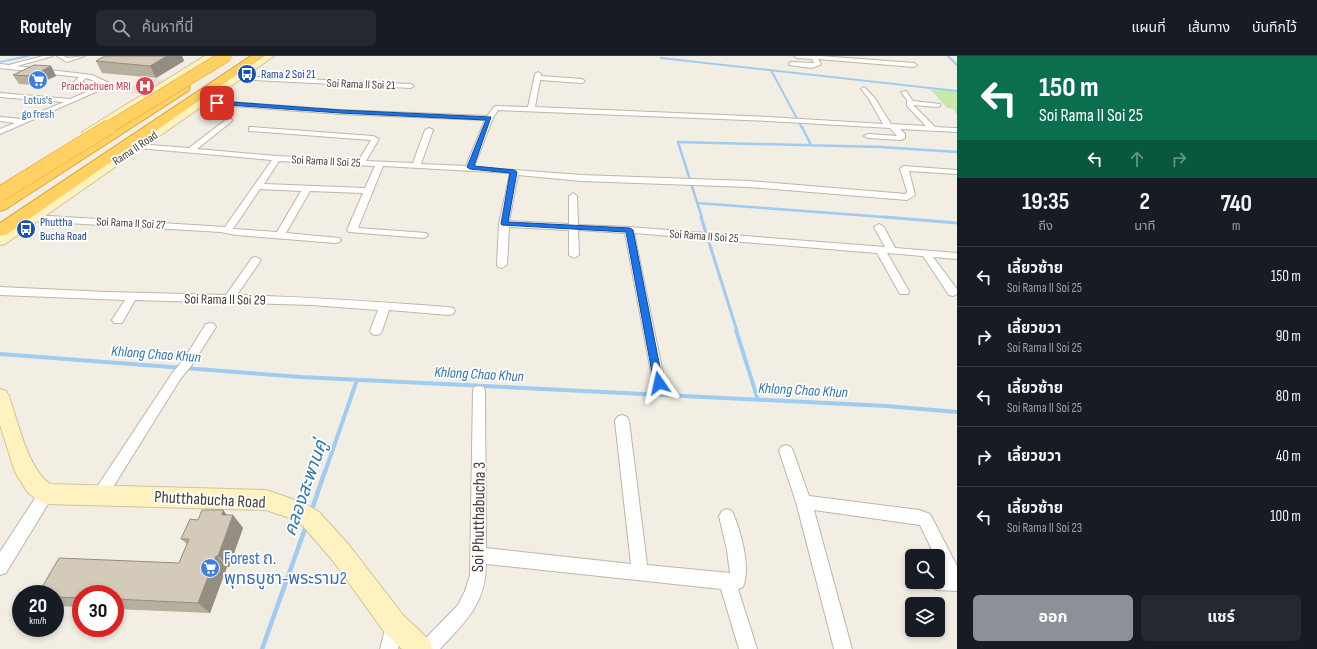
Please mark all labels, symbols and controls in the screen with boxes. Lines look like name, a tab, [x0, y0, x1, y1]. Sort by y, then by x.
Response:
search box	[96, 10, 376, 46]
text: Routely	[20, 16, 72, 39]
icon: search	[110, 17, 132, 39]
text: ค้นหาที่นี่	[142, 18, 193, 37]
text: แผนที่	[1132, 19, 1166, 36]
text: เส้นทาง	[1188, 19, 1230, 36]
text: บันทึกไว้	[1252, 19, 1297, 36]
bus stop icon: Rama 2 Soi 21	[236, 63, 258, 85]
place label: Rama 2 Soi 21	[261, 67, 316, 82]
supermarket icon: Lotus's go fresh	[27, 69, 49, 91]
text: 150 m	[1039, 71, 1099, 104]
icon: left	[973, 72, 1025, 124]
hospital icon: Prachachuen MRI	[134, 75, 156, 97]
street label: Soi Rama II Soi 21	[326, 76, 396, 93]
place label: Prachachuen MRI	[62, 79, 131, 94]
pin	[200, 86, 234, 120]
icon: arrive	[206, 92, 228, 114]
place label: Lotus's go fresh	[22, 93, 54, 122]
text: Soi Rama II Soi 25	[1039, 105, 1143, 126]
street label: Rama II Road	[110, 128, 161, 169]
icon: left	[1084, 148, 1106, 170]
icon: ahead	[1126, 148, 1148, 170]
icon: right	[1168, 148, 1190, 170]
street label: Soi Rama II Soi 25	[291, 152, 361, 171]
text: 19:35	[1022, 187, 1069, 216]
text: 2	[1140, 187, 1150, 216]
text: 740	[1220, 189, 1252, 218]
street label: Soi Rama II Soi 27	[96, 214, 166, 233]
place label: Phuttha Bucha Road	[40, 215, 87, 244]
bus stop icon: Phuttha Bucha Road	[15, 218, 37, 240]
text: ถึง	[1038, 218, 1053, 234]
text: นาที	[1134, 218, 1155, 234]
text: m	[1232, 218, 1240, 234]
street label: Soi Rama II Soi 25	[669, 227, 739, 246]
text: เลี้ยวซ้าย	[1007, 259, 1063, 278]
icon: left	[973, 266, 995, 288]
text: 150 m	[1271, 267, 1301, 286]
text: Soi Rama II Soi 25	[1007, 280, 1082, 296]
street label: Soi Rama II Soi 29	[184, 290, 266, 309]
text: เลี้ยวขวา	[1007, 319, 1061, 338]
icon: right	[973, 326, 995, 348]
text: 90 m	[1276, 327, 1301, 346]
text: Soi Rama II Soi 25	[1007, 340, 1082, 356]
water label: Khlong Chao Khun	[111, 342, 201, 367]
position arrow	[638, 362, 680, 404]
water label: Khlong Chao Khun	[434, 363, 524, 386]
water label: Khlong Chao Khun	[758, 379, 848, 402]
text: เลี้ยวซ้าย	[1007, 379, 1063, 398]
icon: left	[973, 386, 995, 408]
text: 80 m	[1276, 387, 1301, 406]
text: Soi Rama II Soi 25	[1007, 400, 1082, 416]
water label: คลองสะพานคู่	[279, 435, 333, 539]
icon: right	[973, 446, 995, 468]
text: เลี้ยวขวา	[1007, 447, 1061, 466]
text: 40 m	[1276, 447, 1301, 466]
street label: Soi Phutthabucha 3	[468, 462, 490, 572]
street label: Phutthabucha Road	[154, 487, 266, 513]
text: เลี้ยวซ้าย	[1007, 499, 1063, 518]
icon: left	[973, 506, 995, 528]
text: 100 m	[1270, 507, 1301, 526]
text: Soi Rama II Soi 23	[1007, 520, 1082, 536]
place label: Forest ถ. พุทธบูชา-พระราม2	[224, 549, 347, 590]
map controls	[905, 549, 945, 637]
button: search	[905, 549, 945, 589]
supermarket icon: Forest ถ. พุทธบูชา-พระราม2	[199, 557, 221, 579]
speed limit sign: 30	[72, 585, 124, 637]
text: 20	[29, 594, 47, 618]
button: ออก	[973, 595, 1133, 641]
button: แชร์	[1141, 595, 1301, 641]
button: layers	[905, 597, 945, 637]
text: km/h	[29, 615, 47, 627]

